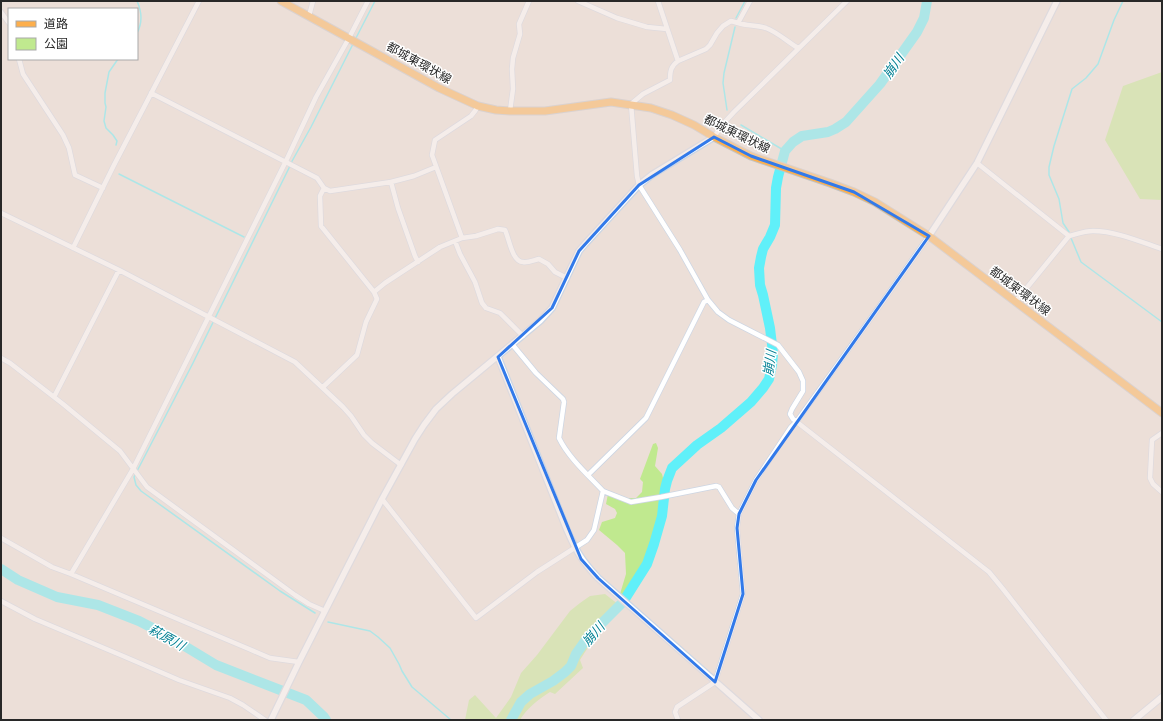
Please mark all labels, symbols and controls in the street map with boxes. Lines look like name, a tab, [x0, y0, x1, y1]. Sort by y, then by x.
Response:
legend	[8, 8, 138, 60]
text: 道路	[44, 17, 68, 31]
text: 公園	[44, 37, 68, 51]
street label: 都城東環状線	[384, 39, 454, 87]
water label: 崩川	[880, 50, 908, 81]
street label: 都城東環状線	[702, 112, 772, 156]
street label: 都城東環状線	[987, 264, 1053, 318]
water label: 崩川	[760, 347, 779, 377]
water label: 崩川	[579, 618, 609, 649]
water label: 萩原川	[146, 621, 189, 654]

